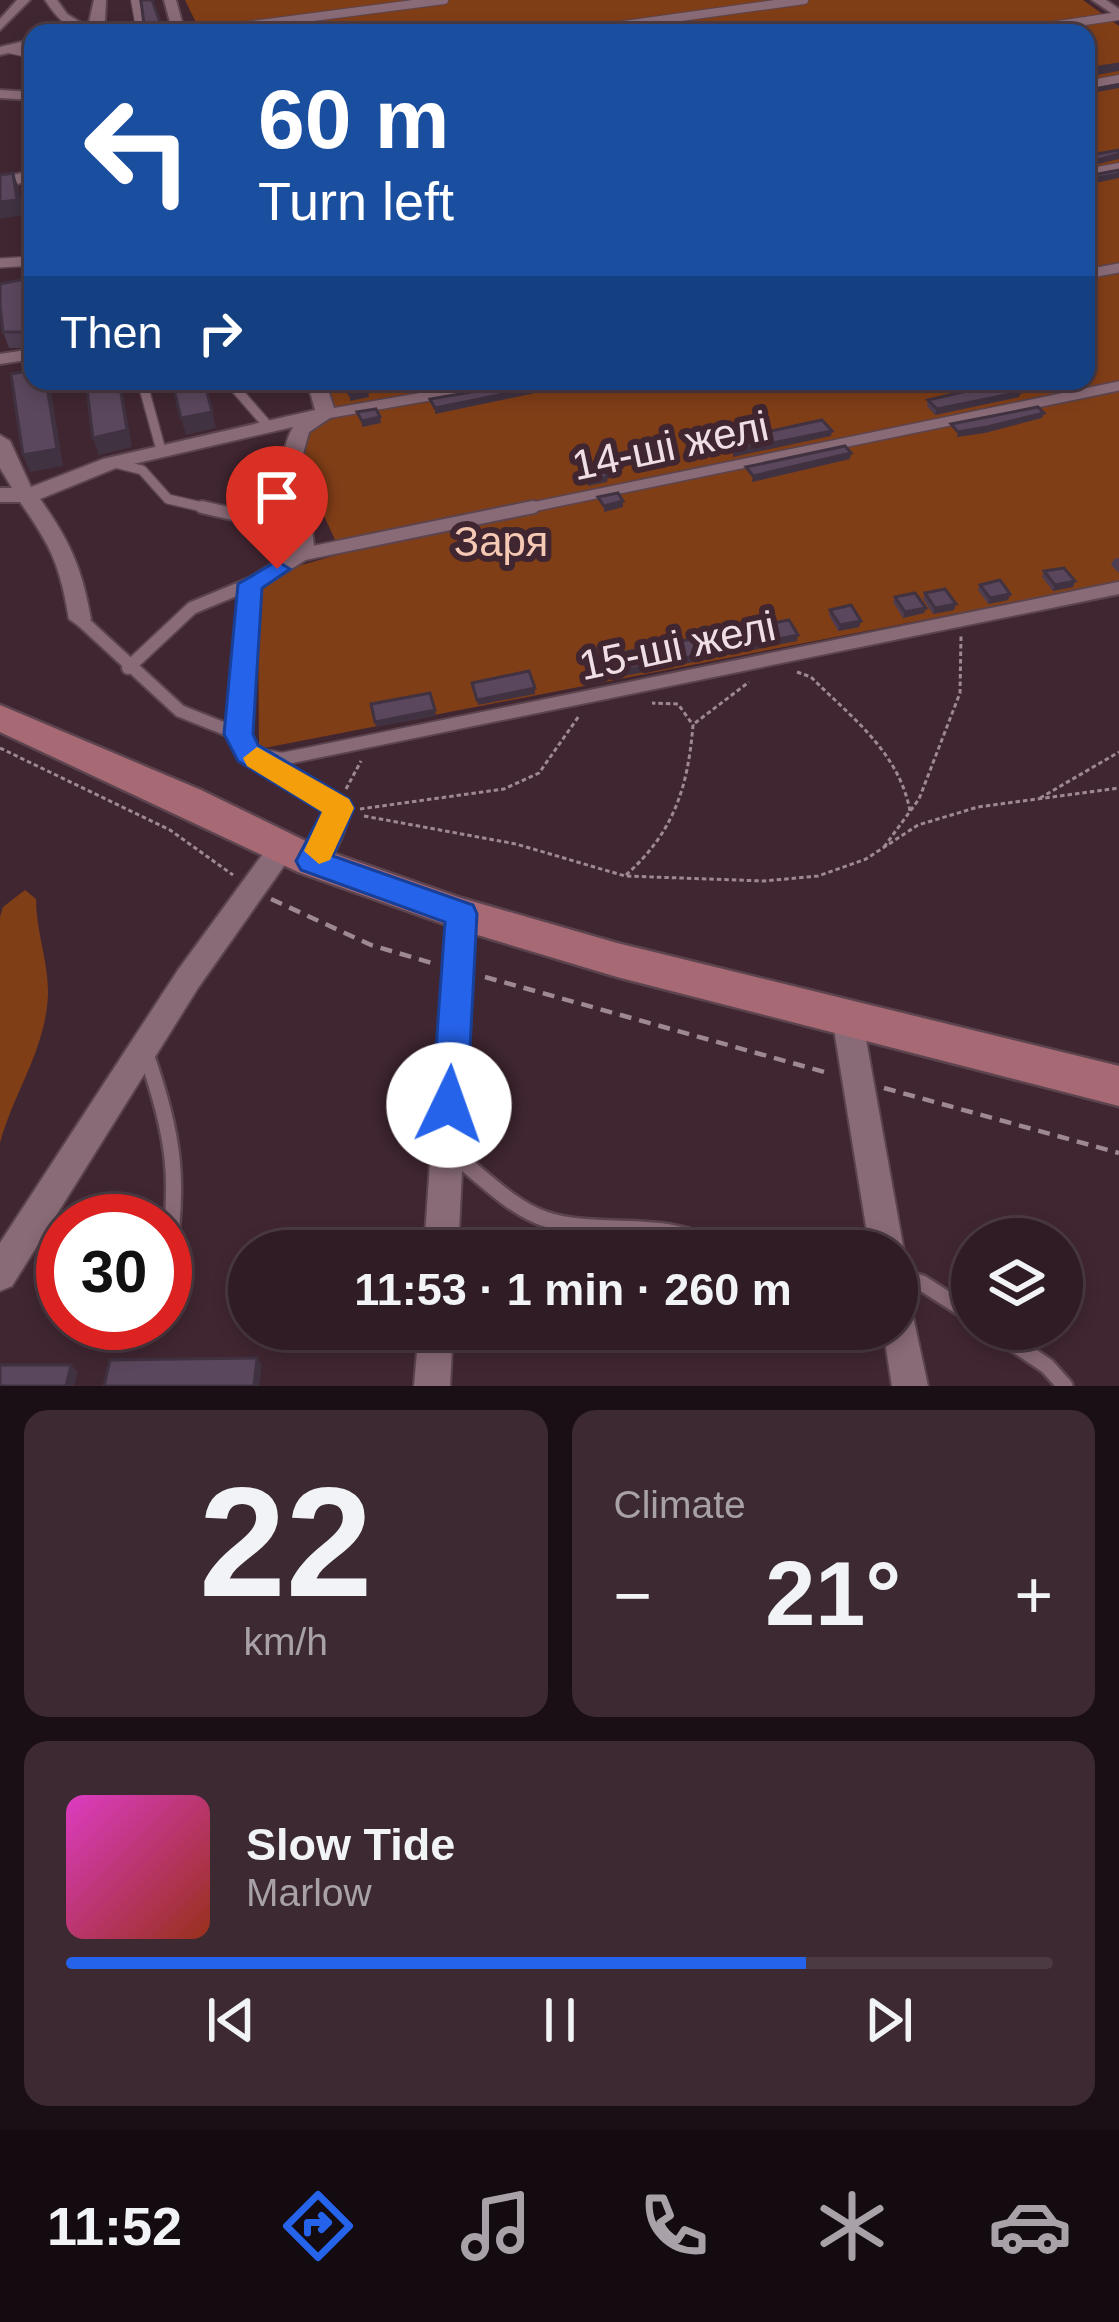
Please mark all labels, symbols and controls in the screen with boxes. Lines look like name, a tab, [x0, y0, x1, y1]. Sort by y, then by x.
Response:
icon: left	[60, 72, 216, 228]
text: 60 m	[258, 72, 449, 166]
text: Turn left	[258, 171, 454, 231]
icon: right	[187, 300, 253, 366]
text: Then	[60, 307, 163, 358]
street label: 14-ші желі	[568, 402, 772, 489]
pin	[226, 446, 328, 569]
icon: arrive	[244, 464, 310, 530]
park label: Заря	[454, 518, 548, 565]
street label: 15-ші желі	[575, 602, 779, 689]
position arrow	[386, 1042, 512, 1168]
speed limit sign: 30	[36, 1194, 192, 1350]
map controls	[951, 1218, 1083, 1350]
button: layers	[951, 1218, 1083, 1350]
text: 11:53 · 1 min · 260 m	[354, 1264, 792, 1315]
text: 22	[199, 1455, 373, 1629]
text: Climate	[614, 1483, 746, 1526]
text: 21°	[765, 1544, 901, 1644]
text: −	[614, 1558, 652, 1632]
text: +	[1014, 1558, 1053, 1632]
text: km/h	[243, 1620, 328, 1663]
text: Slow Tide	[246, 1819, 455, 1870]
text: Marlow	[246, 1871, 372, 1914]
icon: previous	[198, 1987, 264, 2053]
icon: pause	[527, 1987, 593, 2053]
icon: next	[856, 1987, 922, 2053]
icon: directions	[276, 2184, 360, 2268]
icon: music	[454, 2184, 538, 2268]
icon: phone	[632, 2184, 716, 2268]
icon: climate	[810, 2184, 894, 2268]
icon: car	[988, 2184, 1072, 2268]
text: 11:52	[47, 2196, 182, 2256]

